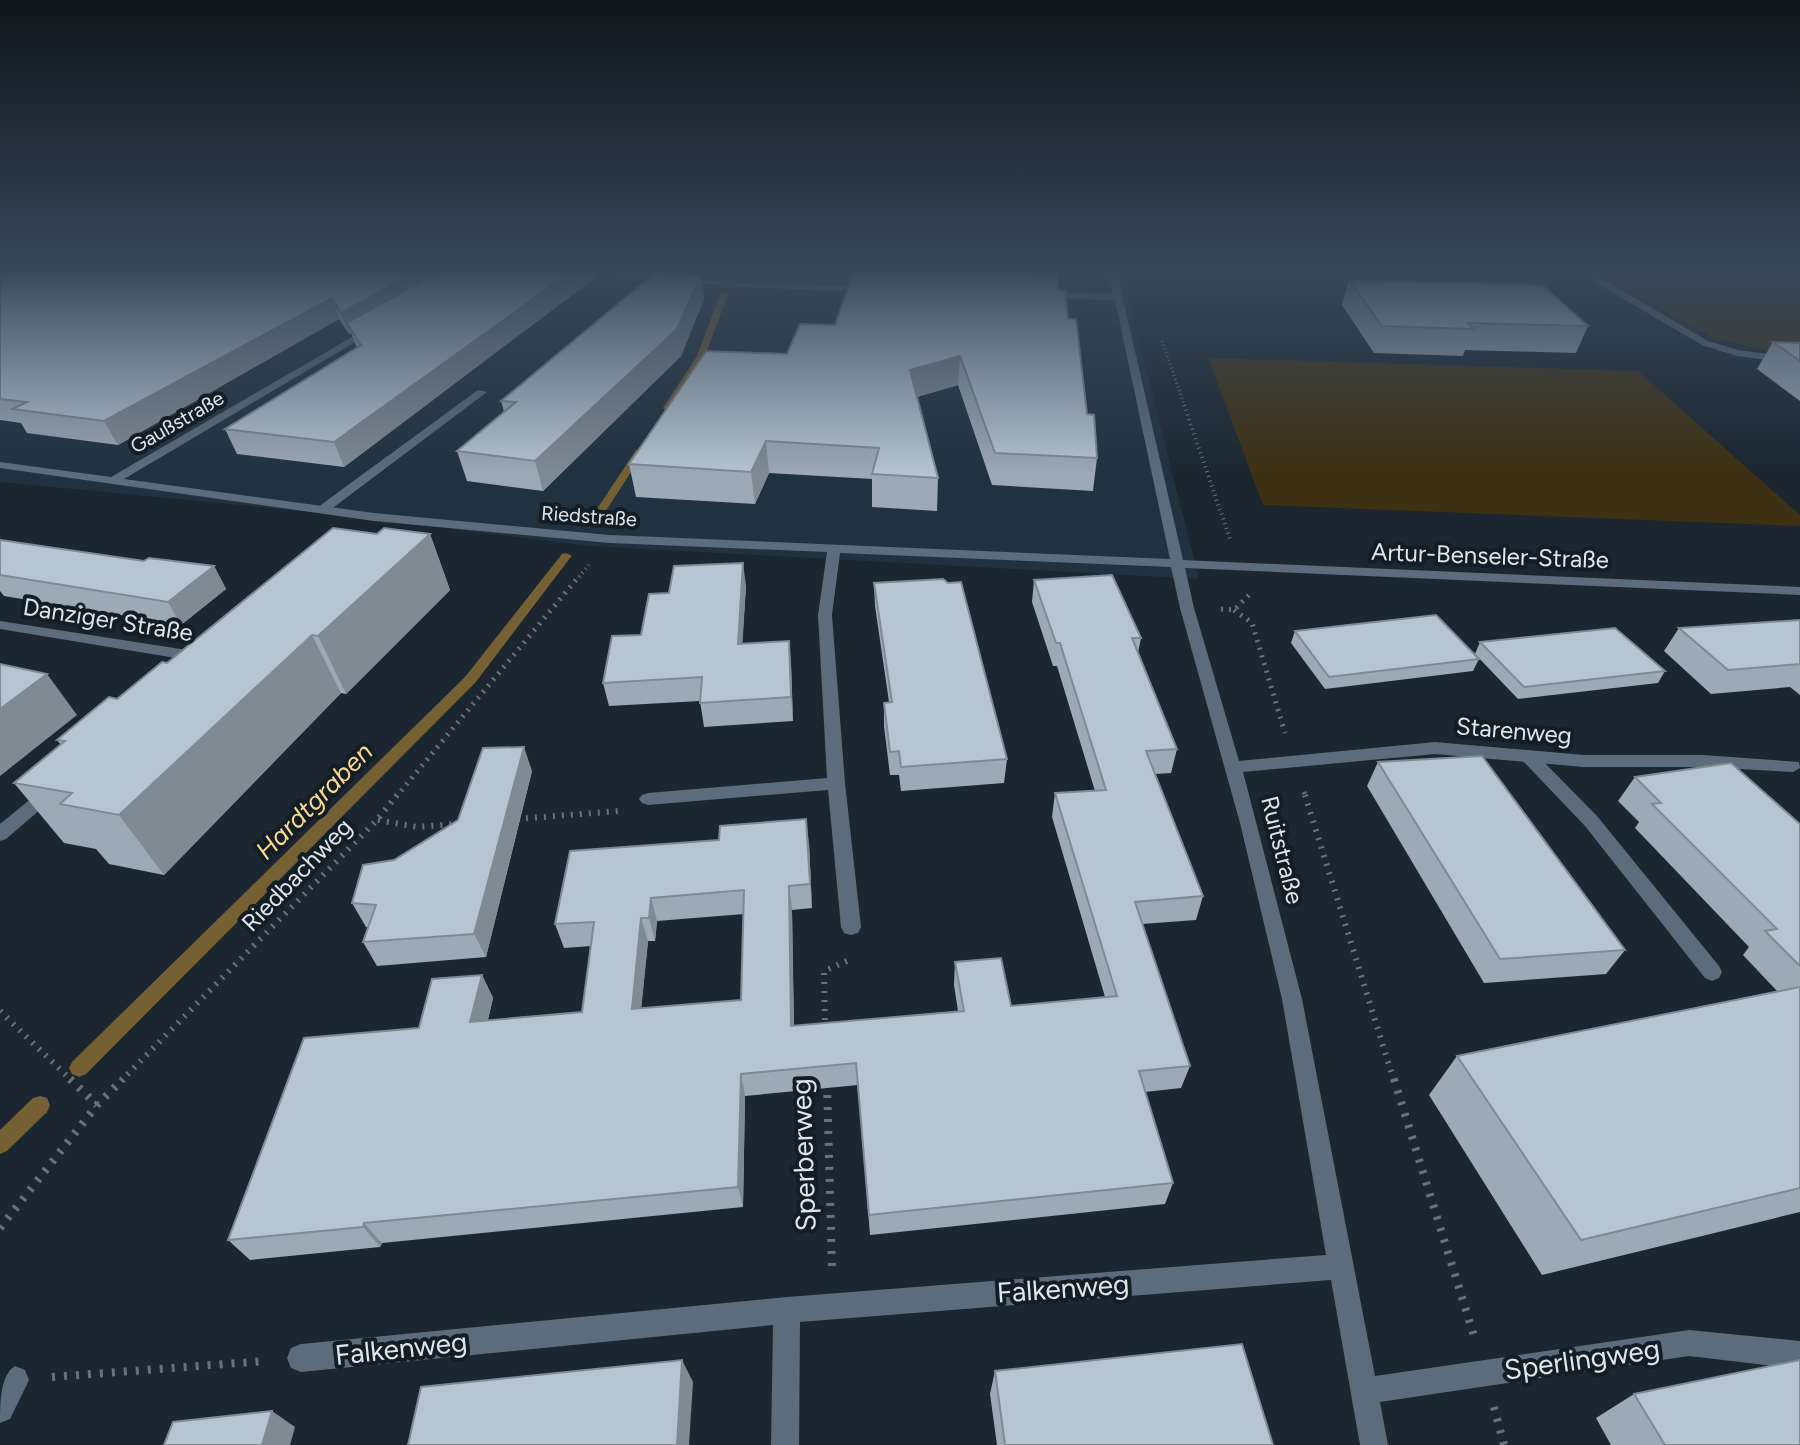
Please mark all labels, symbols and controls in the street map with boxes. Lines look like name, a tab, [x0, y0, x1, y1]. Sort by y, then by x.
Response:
street label: Gaußstraße	[126, 386, 228, 458]
street label: Riedstraße	[540, 501, 638, 531]
street label: Artur-Benseler-Straße	[1371, 537, 1609, 574]
street label: Danziger Straße	[21, 592, 195, 647]
street label: Starenweg	[1455, 711, 1573, 750]
water label: Hardtgraben	[249, 736, 379, 866]
street label: Ruitstraße	[1255, 793, 1310, 907]
street label: Riedbachweg	[235, 812, 358, 937]
street label: Sperberweg	[783, 1078, 823, 1232]
street label: Falkenweg	[996, 1266, 1130, 1310]
street label: Falkenweg	[333, 1324, 469, 1372]
street label: Sperlingweg	[1502, 1331, 1662, 1387]

